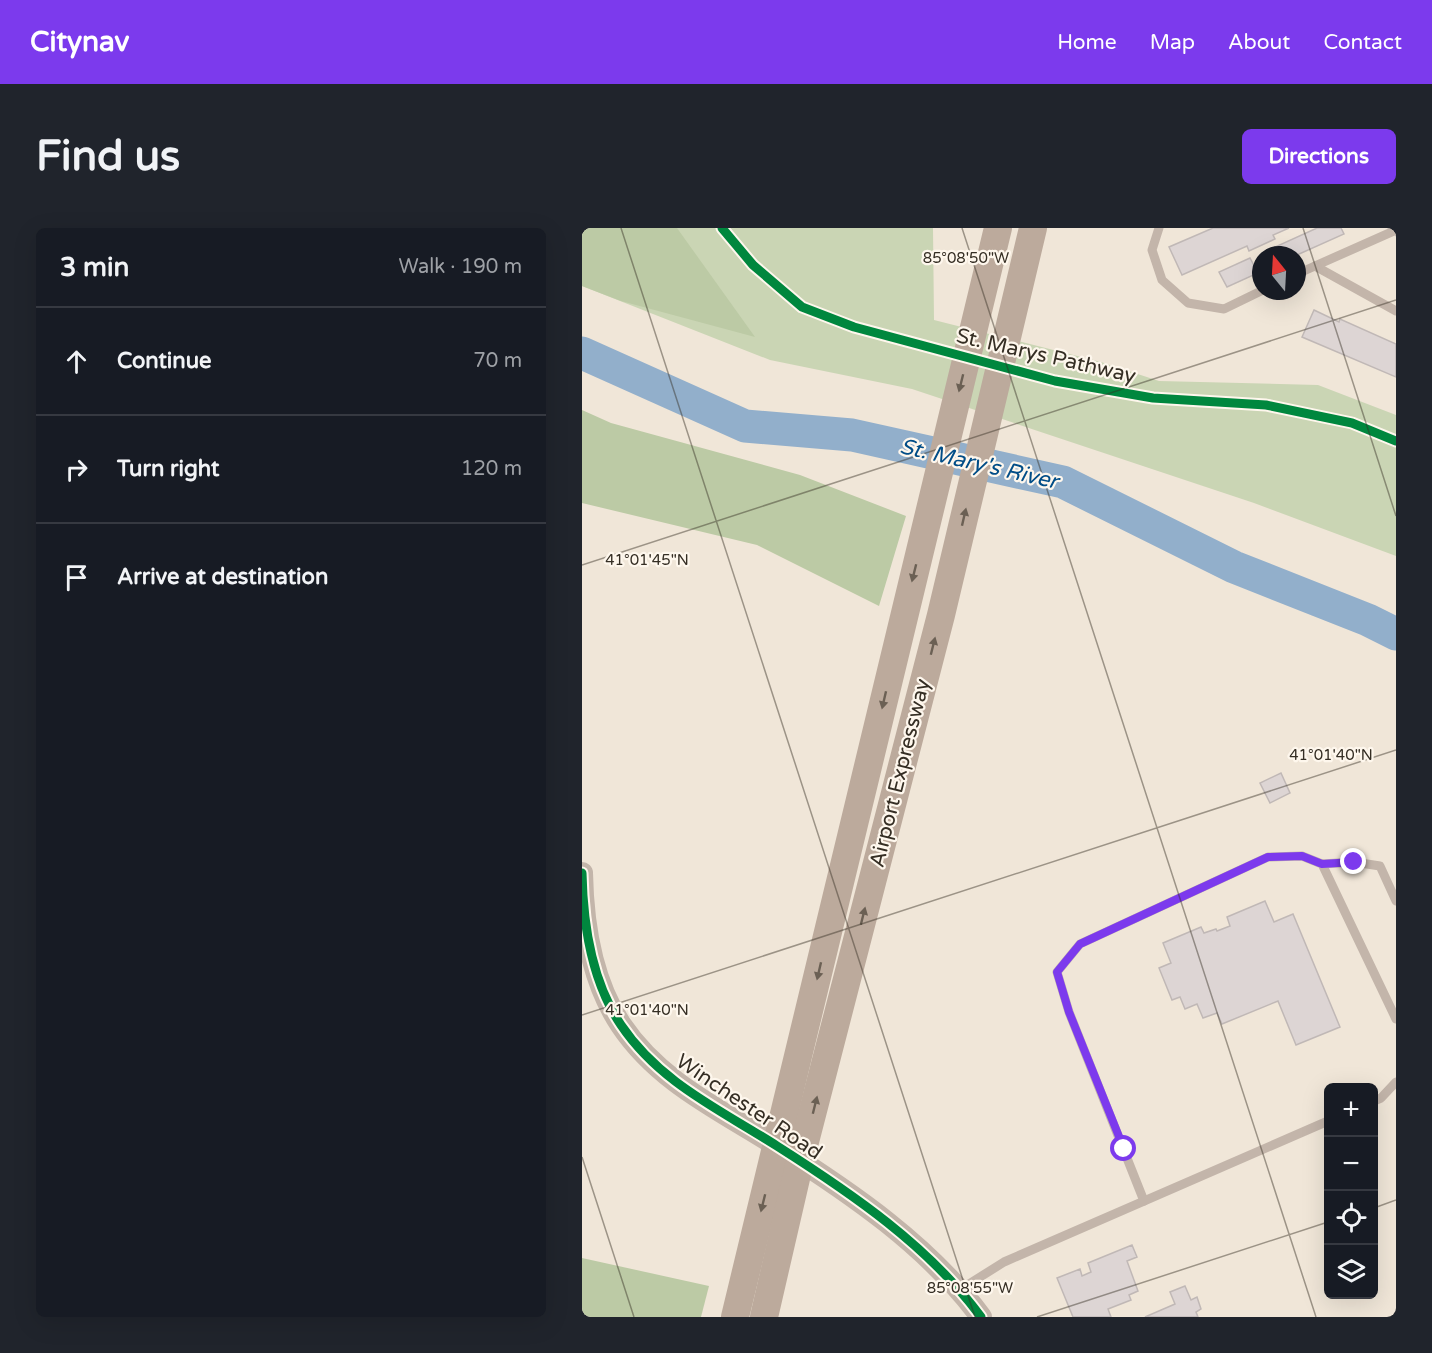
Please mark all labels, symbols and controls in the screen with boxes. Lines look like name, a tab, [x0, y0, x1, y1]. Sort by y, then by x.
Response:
text: Citynav	[30, 25, 129, 59]
text: Home	[1057, 30, 1117, 55]
text: Map	[1150, 30, 1195, 55]
text: About	[1228, 30, 1290, 55]
text: Contact	[1323, 30, 1402, 55]
button: Directions	[1242, 129, 1396, 184]
text: Find us	[36, 131, 180, 182]
north arrow	[1252, 246, 1306, 300]
text: 85°08'50"W	[923, 249, 1009, 267]
text: 3 min	[60, 252, 129, 283]
text: Walk · 190 m	[399, 255, 522, 279]
street label: St. Marys Pathway	[954, 323, 1138, 389]
icon: ahead	[60, 345, 93, 378]
text: Continue	[117, 348, 212, 374]
text: 70 m	[473, 349, 522, 373]
one-way arrow	[956, 374, 966, 393]
water label: St. Mary's River	[897, 433, 1063, 495]
icon: right	[60, 453, 93, 486]
text: Turn right	[117, 456, 219, 482]
text: 120 m	[461, 457, 522, 481]
one-way arrow	[960, 507, 969, 526]
text: 41°01'45"N	[605, 551, 689, 569]
icon: arrive	[60, 561, 93, 594]
one-way arrow	[909, 563, 919, 582]
text: Arrive at destination	[117, 564, 328, 590]
one-way arrow	[928, 636, 938, 655]
street label: Airport Expressway	[864, 676, 936, 870]
one-way arrow	[878, 690, 888, 709]
text: 41°01'40"N	[1289, 746, 1373, 764]
route end	[1340, 848, 1366, 874]
one-way arrow	[859, 907, 869, 925]
one-way arrow	[813, 962, 823, 980]
text: 41°01'40"N	[605, 1001, 689, 1019]
street label: Winchester Road	[671, 1049, 827, 1165]
map controls	[1324, 1083, 1378, 1299]
button: +	[1324, 1083, 1378, 1137]
one-way arrow	[811, 1096, 820, 1114]
route start	[1110, 1135, 1136, 1161]
button: −	[1324, 1137, 1378, 1191]
button: locate	[1324, 1191, 1378, 1245]
one-way arrow	[758, 1193, 768, 1212]
button: layers	[1324, 1245, 1378, 1299]
text: 85°08'55"W	[927, 1279, 1013, 1297]

